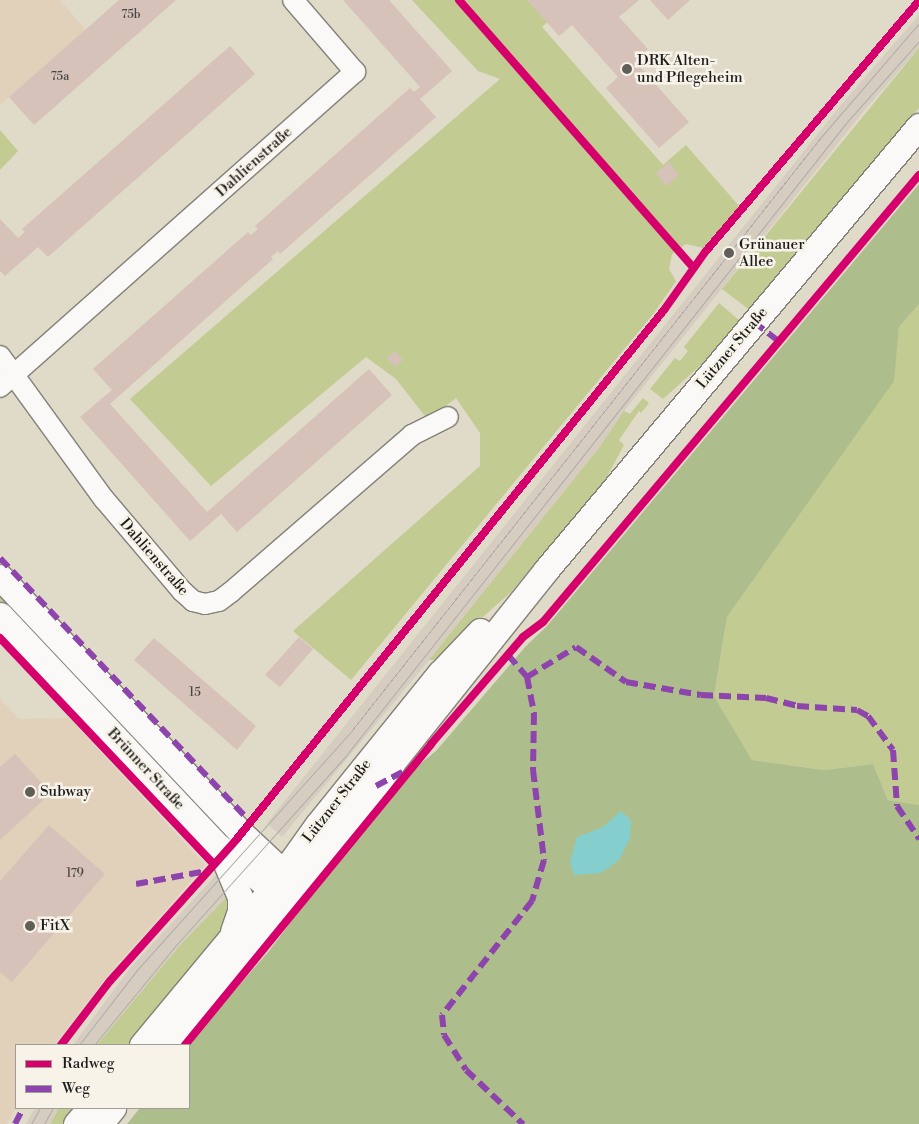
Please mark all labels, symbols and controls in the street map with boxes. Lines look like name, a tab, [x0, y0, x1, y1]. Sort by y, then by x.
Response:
house number: 75b	[121, 8, 141, 22]
place label: DRK Alten- und Pflegeheim	[637, 51, 743, 86]
marker: DRK Alten- und Pflegeheim	[621, 63, 633, 75]
house number: 75a	[51, 70, 69, 84]
street label: Dahlienstraße	[212, 123, 296, 201]
place label: Grünauer Allee	[739, 235, 805, 270]
marker: Grünauer Allee	[723, 247, 735, 259]
street label: Lützner Straße	[693, 304, 771, 392]
street label: Dahlienstraße	[116, 515, 192, 599]
house number: 15	[189, 686, 201, 700]
street label: Brünner Straße	[104, 724, 188, 814]
street label: Lützner Straße	[299, 756, 375, 846]
place label: Subway	[40, 783, 91, 801]
marker: Subway	[24, 786, 36, 798]
house number: 179	[66, 867, 84, 881]
place label: FitX	[40, 917, 70, 935]
marker: FitX	[24, 920, 36, 932]
legend	[15, 1044, 190, 1109]
text: Radweg	[62, 1054, 115, 1073]
text: Weg	[62, 1079, 90, 1098]

